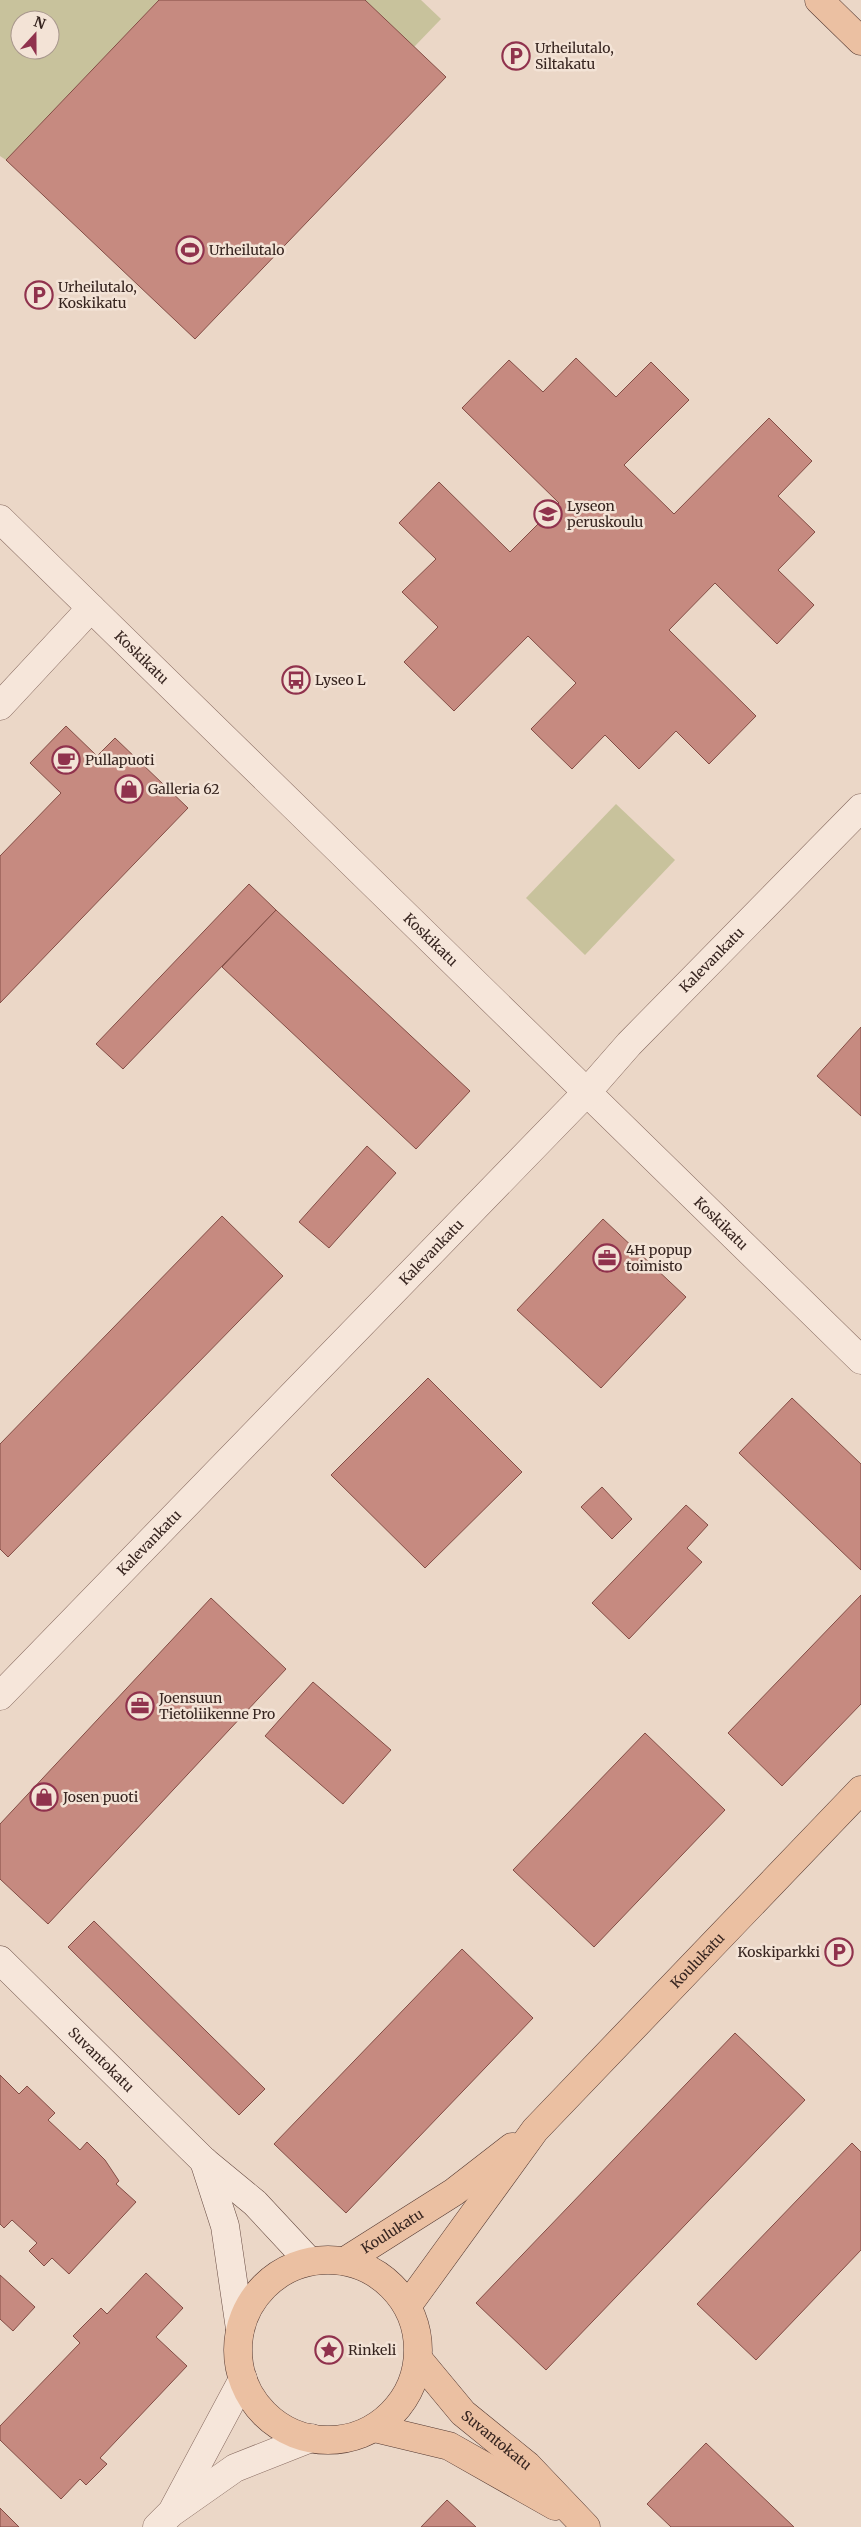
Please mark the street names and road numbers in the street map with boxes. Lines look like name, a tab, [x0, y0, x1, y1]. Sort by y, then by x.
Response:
street label: Koskikatu	[111, 627, 173, 688]
street label: Koskikatu	[400, 909, 462, 970]
street label: Kalevankatu	[676, 923, 748, 996]
street label: Koskikatu	[690, 1193, 752, 1254]
street label: Kalevankatu	[395, 1215, 467, 1289]
street label: Kalevankatu	[113, 1506, 185, 1579]
street label: Koulukatu	[667, 1929, 728, 1992]
street label: Suvantokatu	[65, 2023, 138, 2096]
street label: Koulukatu	[358, 2205, 427, 2257]
street label: Suvantokatu	[458, 2406, 535, 2474]

